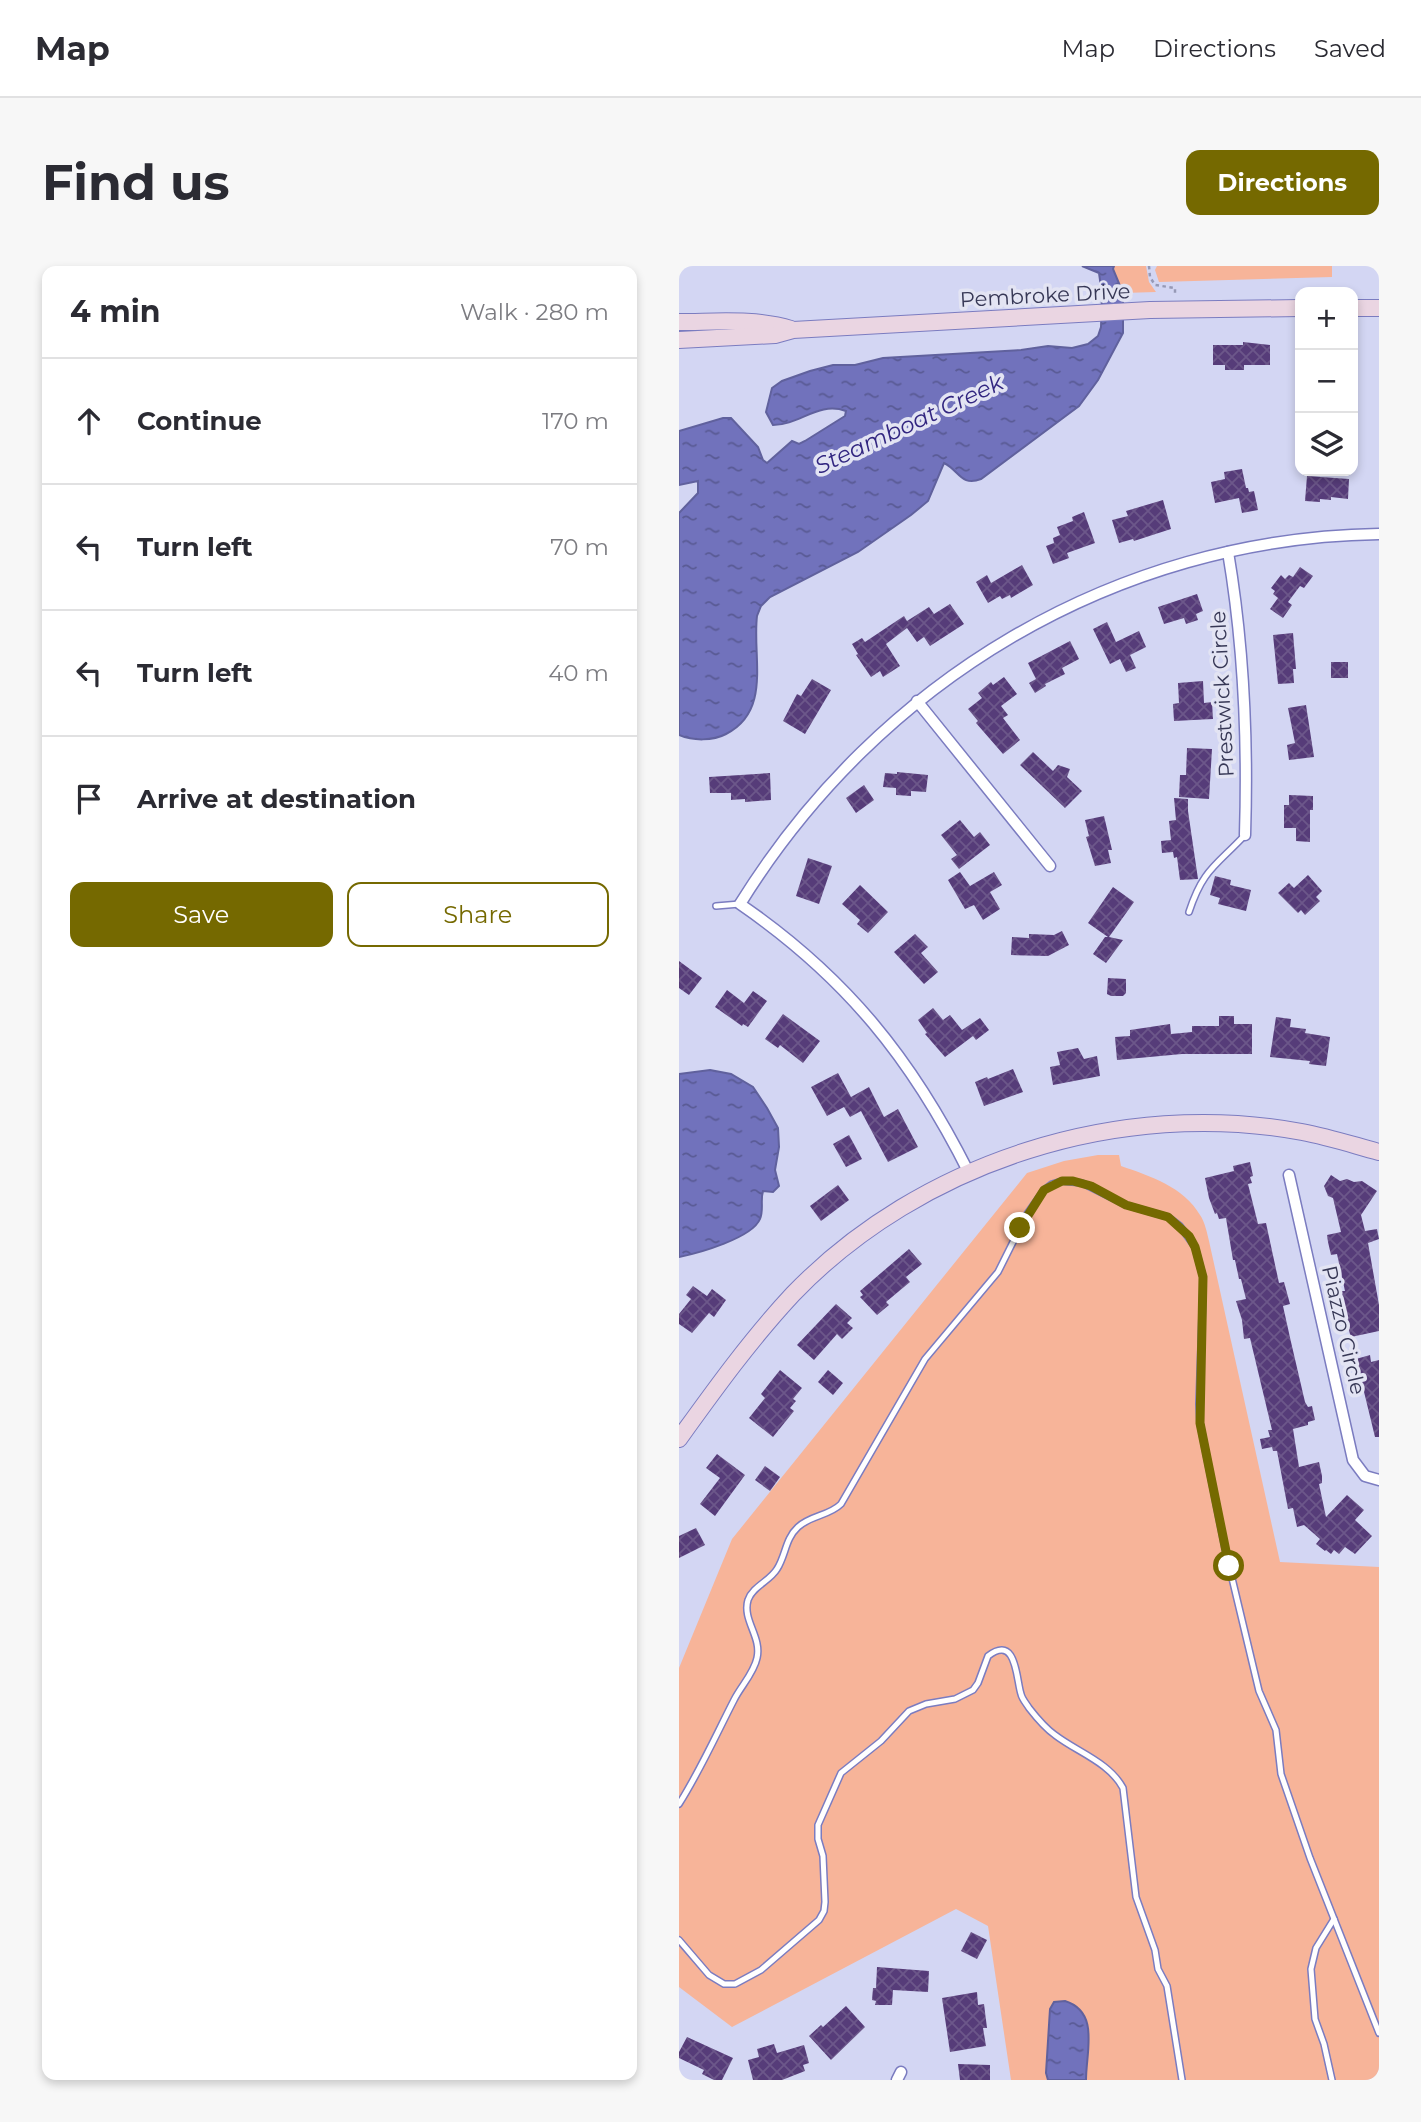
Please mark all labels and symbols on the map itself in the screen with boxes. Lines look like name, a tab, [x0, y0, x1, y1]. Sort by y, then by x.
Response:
street label: Pembroke Drive	[959, 278, 1131, 312]
water label: Steamboat Creek	[810, 367, 1009, 480]
street label: Prestwick Circle	[1205, 610, 1239, 778]
route end	[1004, 1212, 1035, 1243]
street label: Piazzo Circle	[1317, 1263, 1371, 1397]
route start	[1213, 1550, 1244, 1581]

